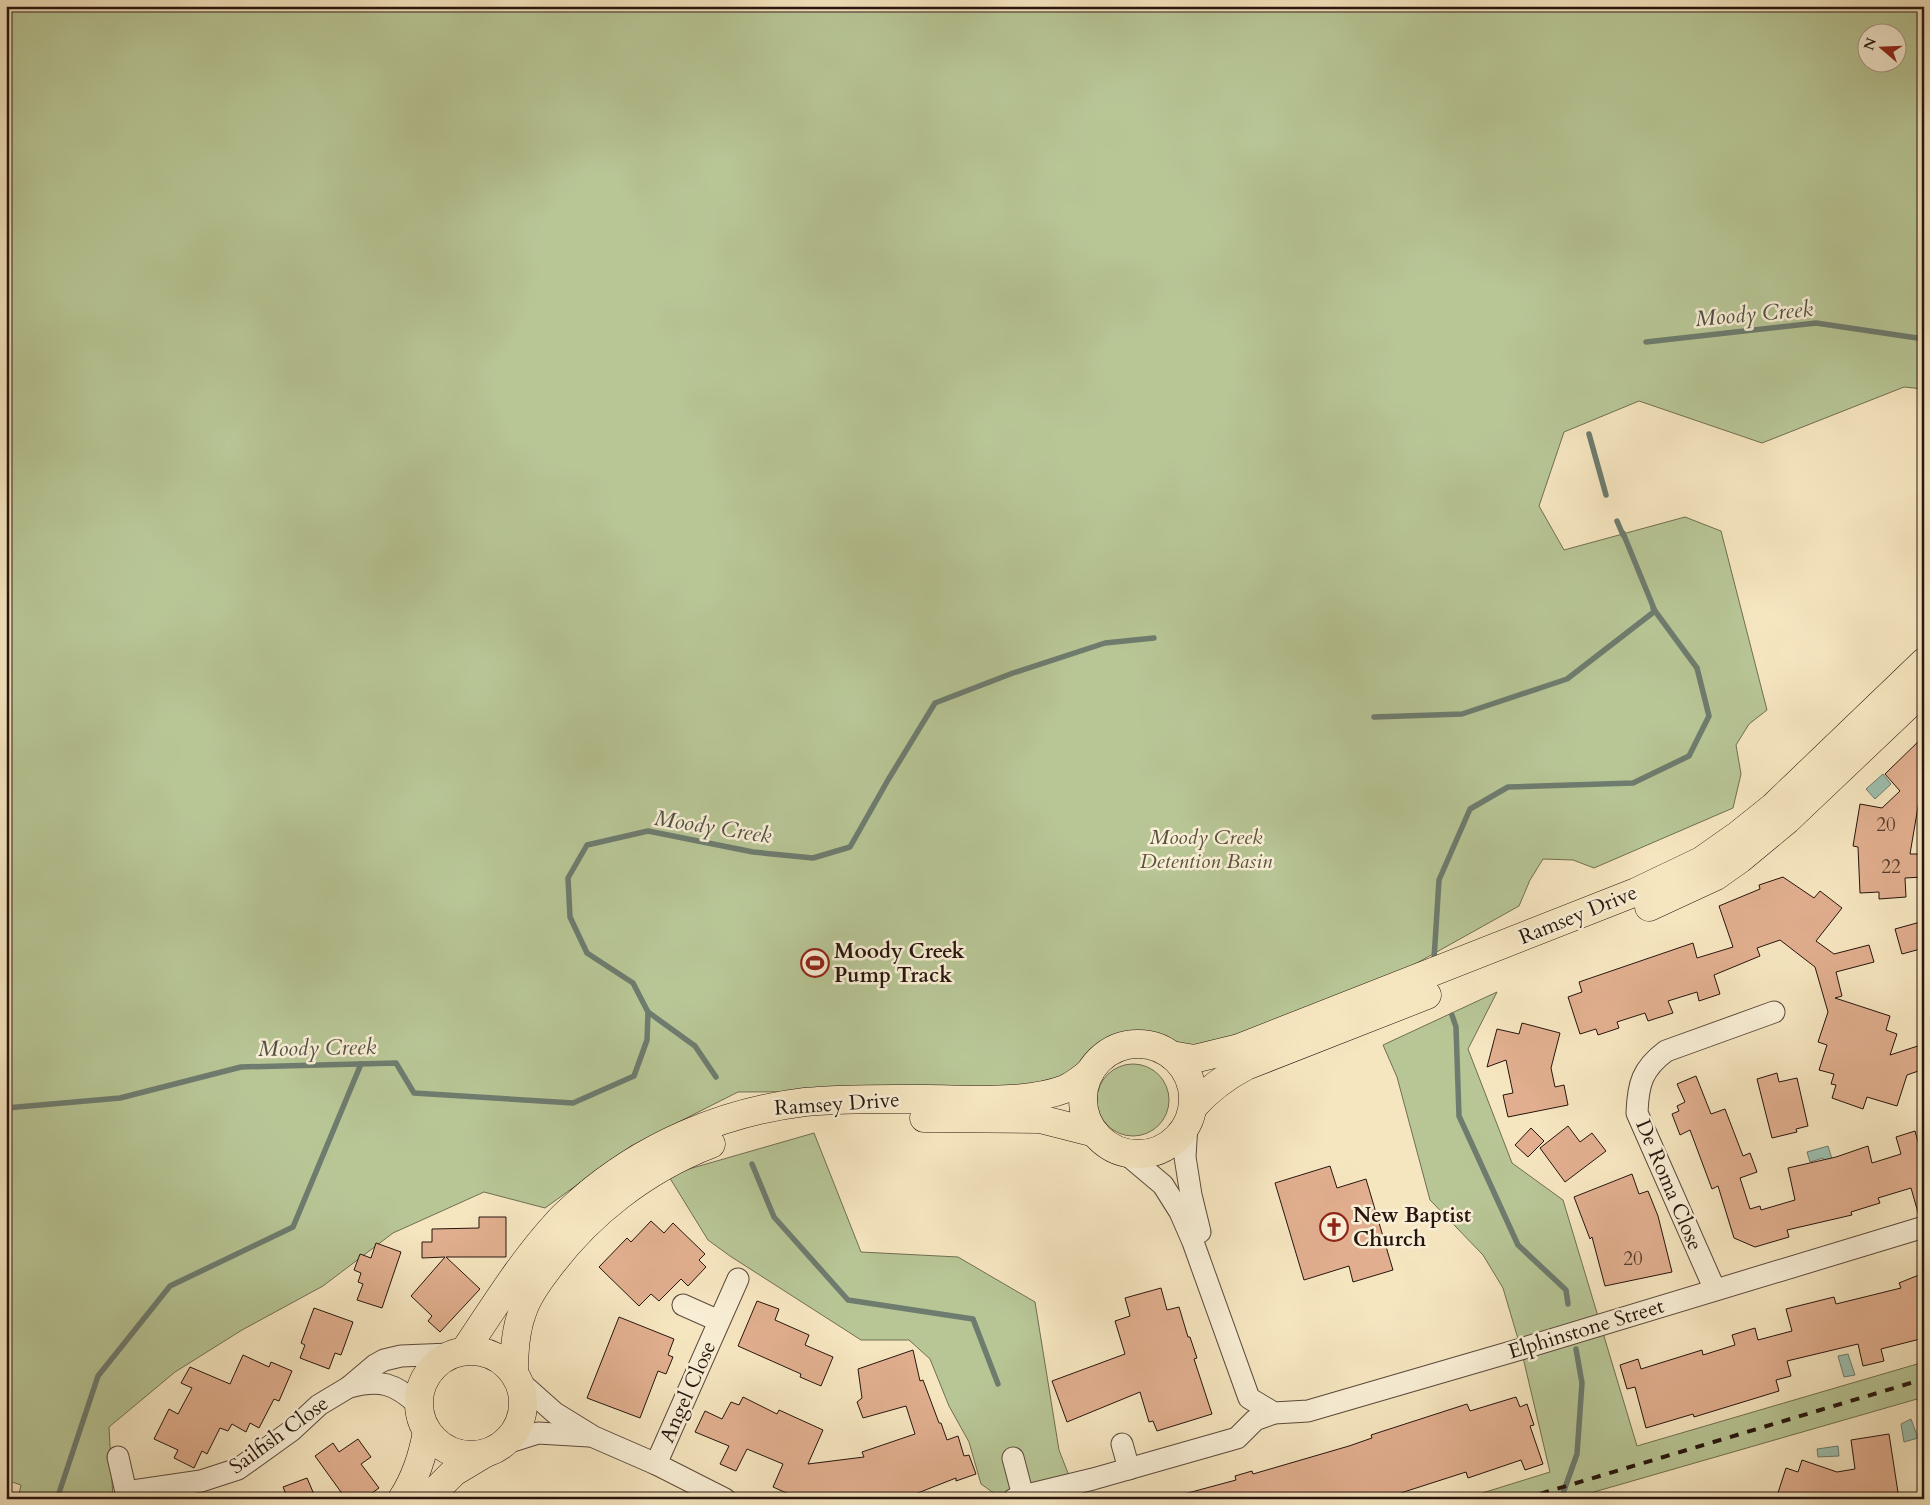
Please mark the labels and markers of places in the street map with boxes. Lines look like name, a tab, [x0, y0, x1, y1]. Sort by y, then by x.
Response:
place label: Moody Creek Pump Track	[834, 937, 965, 990]
sports icon: Moody Creek Pump Track	[800, 948, 830, 978]
place label: New Baptist Church	[1353, 1201, 1472, 1254]
church icon: New Baptist Church	[1319, 1212, 1349, 1242]

